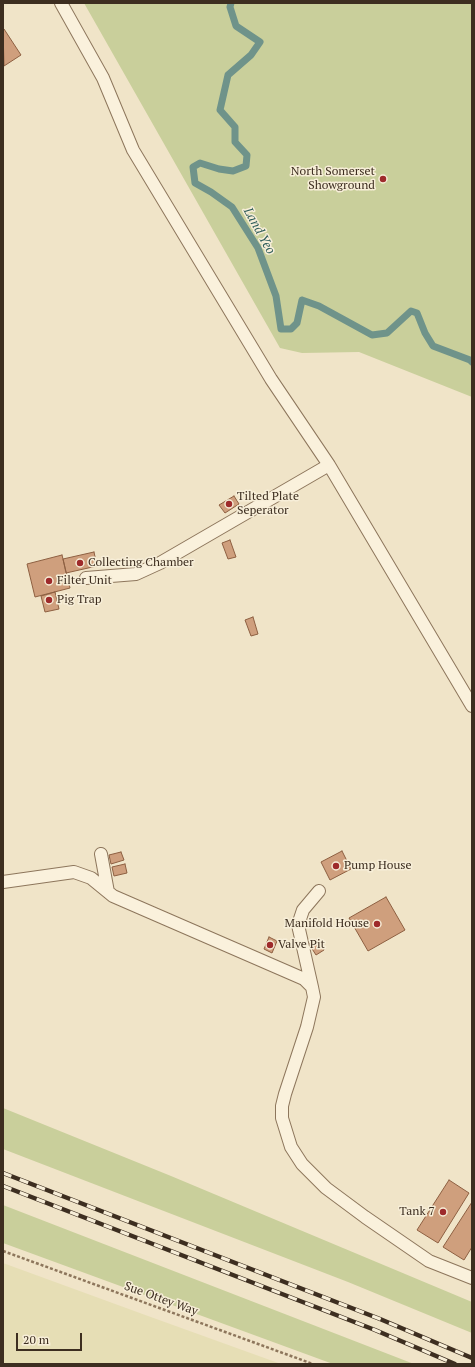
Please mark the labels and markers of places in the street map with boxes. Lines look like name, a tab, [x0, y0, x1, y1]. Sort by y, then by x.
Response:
place label: North Somerset Showground	[291, 165, 375, 193]
marker: North Somerset Showground	[378, 174, 388, 184]
place label: Tilted Plate Seperator	[237, 490, 299, 518]
marker: Tilted Plate Seperator	[224, 499, 234, 509]
place label: Collecting Chamber	[88, 556, 194, 570]
marker: Collecting Chamber	[75, 558, 85, 568]
place label: Filter Unit	[57, 574, 112, 588]
marker: Filter Unit	[44, 576, 54, 586]
place label: Pig Trap	[57, 593, 102, 607]
marker: Pig Trap	[44, 595, 54, 605]
place label: Pump House	[344, 859, 412, 873]
marker: Pump House	[331, 861, 341, 871]
place label: Manifold House	[285, 917, 369, 931]
marker: Manifold House	[372, 919, 382, 929]
place label: Valve Pit	[278, 938, 325, 952]
marker: Valve Pit	[265, 940, 275, 950]
place label: Tank 7	[399, 1205, 435, 1219]
marker: Tank 7	[438, 1207, 448, 1217]

